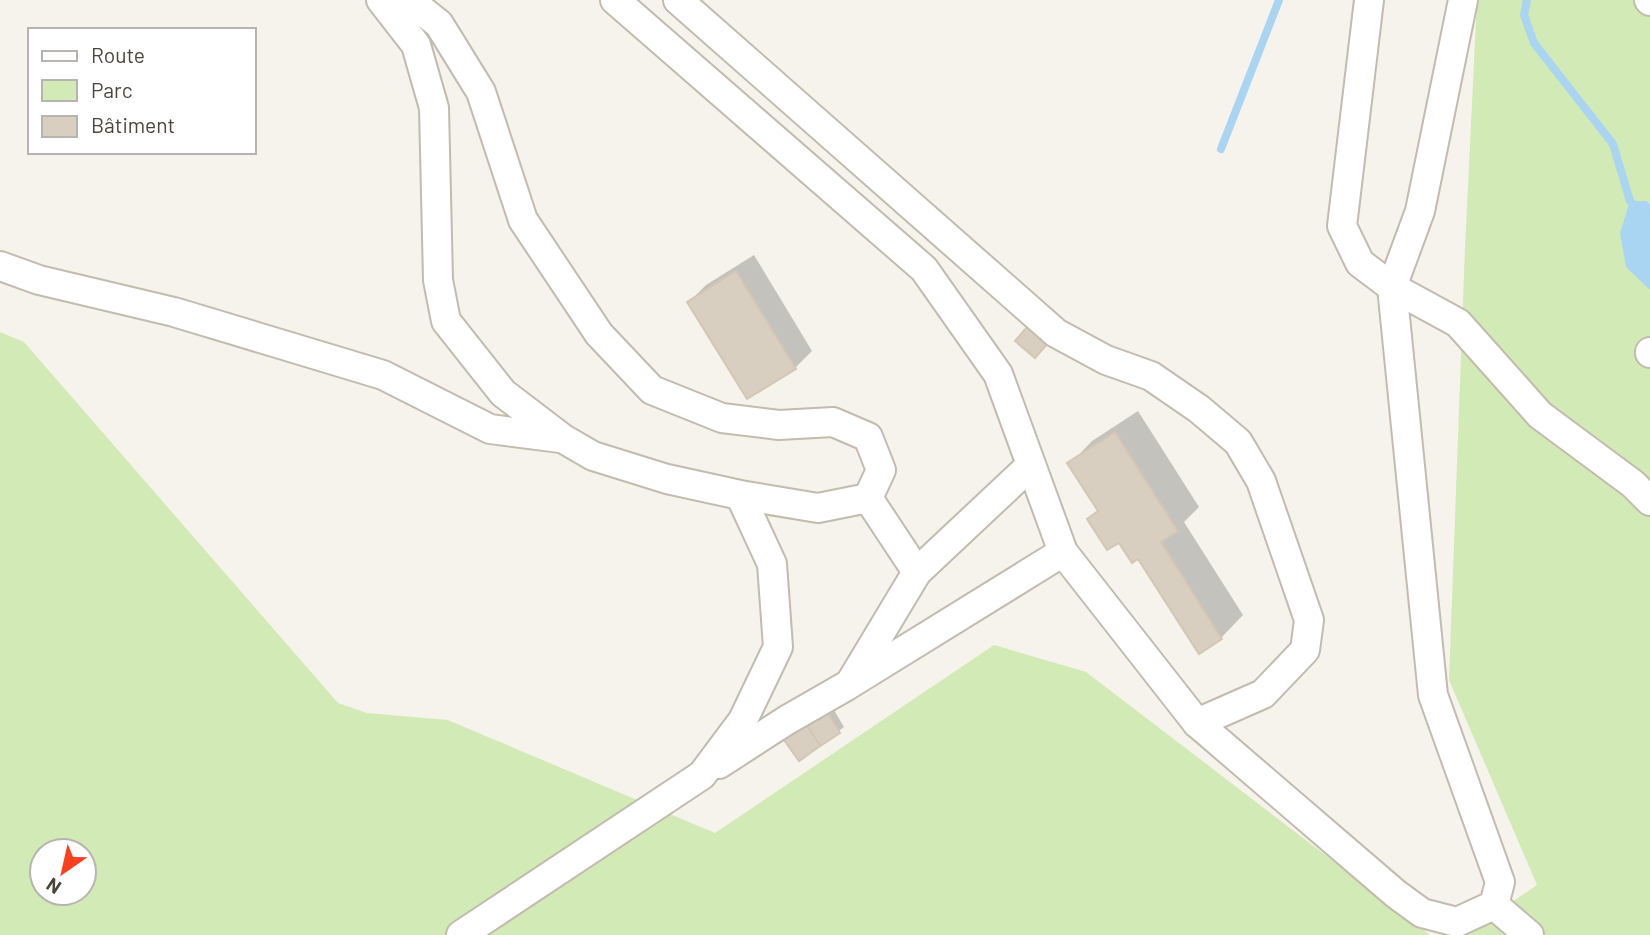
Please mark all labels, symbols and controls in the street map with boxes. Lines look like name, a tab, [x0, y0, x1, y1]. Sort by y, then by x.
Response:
legend	[28, 28, 256, 154]
text: Route	[91, 42, 145, 67]
text: Parc	[91, 77, 133, 102]
text: Bâtiment	[91, 112, 175, 137]
north arrow	[28, 837, 98, 907]
text: N	[42, 873, 65, 900]

